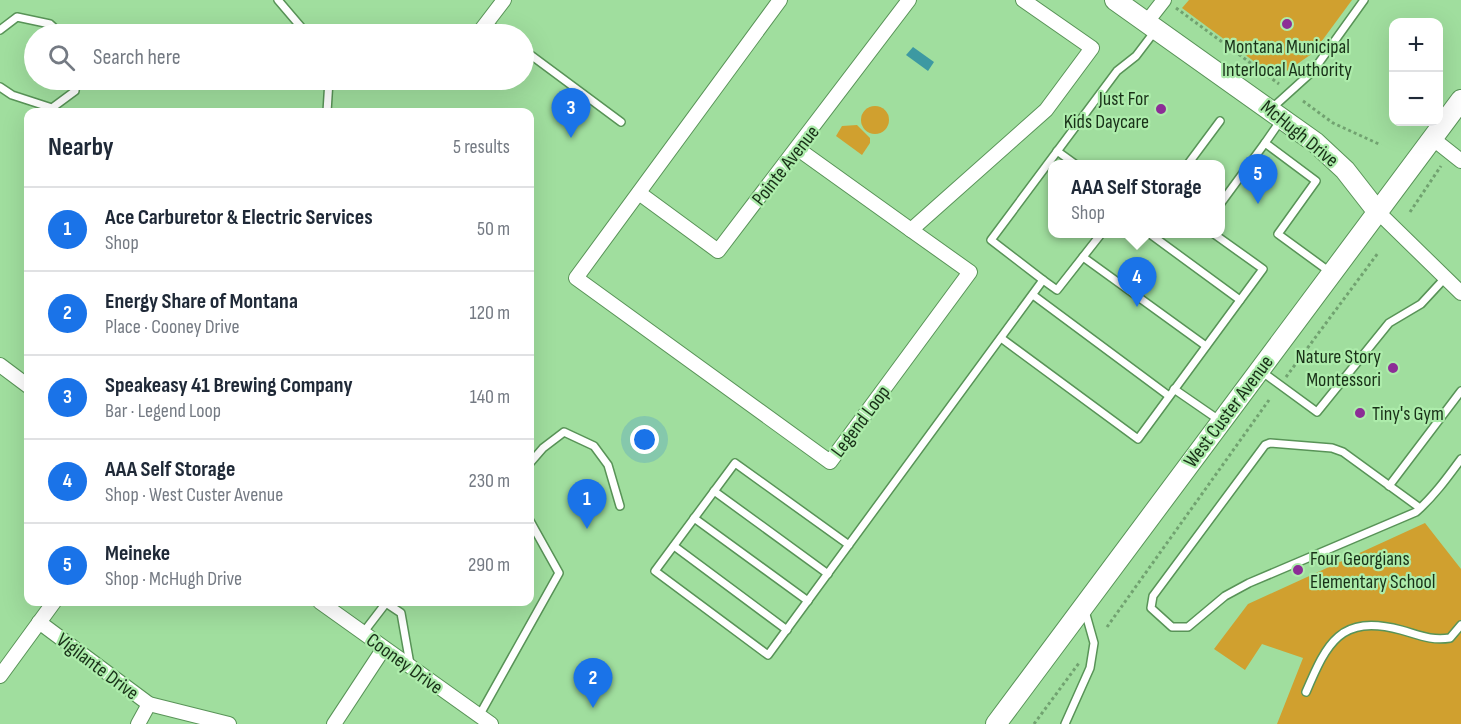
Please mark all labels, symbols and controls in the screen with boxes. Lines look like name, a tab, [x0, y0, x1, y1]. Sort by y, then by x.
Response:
marker: Montana Municipal Interlocal Authority	[1280, 17, 1294, 31]
map controls	[1389, 18, 1443, 126]
button: +	[1389, 18, 1443, 72]
search box	[24, 24, 534, 90]
place label: Montana Municipal Interlocal Authority	[1222, 35, 1352, 82]
icon: search	[45, 41, 78, 74]
text: Search here	[93, 44, 180, 71]
button: −	[1389, 72, 1443, 126]
place label: Just For Kids Daycare	[1064, 87, 1149, 134]
pin: 3	[552, 88, 590, 138]
street label: McHugh Drive	[1256, 95, 1343, 172]
marker: Just For Kids Daycare	[1154, 102, 1168, 116]
street label: Pointe Avenue	[747, 121, 825, 211]
text: Nearby	[48, 132, 114, 163]
text: 5 results	[453, 135, 510, 159]
pin: 5	[1238, 154, 1278, 204]
popup	[1048, 160, 1225, 238]
text: AAA Self Storage	[1071, 174, 1202, 201]
text: Shop	[1071, 201, 1105, 225]
text: Ace Carburetor & Electric Services	[105, 204, 373, 231]
text: 1	[64, 217, 71, 241]
text: 50 m	[477, 217, 510, 241]
text: Shop	[105, 231, 139, 255]
pin: 4	[1118, 258, 1156, 307]
text: Energy Share of Montana	[105, 288, 298, 315]
text: 2	[63, 301, 72, 325]
text: 120 m	[470, 301, 510, 325]
text: Place · Cooney Drive	[105, 315, 240, 339]
place label: Nature Story Montessori	[1296, 345, 1381, 392]
street label: West Custer Avenue	[1179, 351, 1279, 472]
marker: Nature Story Montessori	[1386, 361, 1400, 375]
text: Speakeasy 41 Brewing Company	[105, 372, 353, 399]
street label: Legend Loop	[826, 381, 895, 462]
text: 3	[63, 385, 72, 409]
text: 140 m	[470, 385, 510, 409]
text: Bar · Legend Loop	[105, 399, 221, 423]
place label: Tiny's Gym	[1372, 402, 1444, 426]
marker: Tiny's Gym	[1353, 406, 1367, 420]
your location	[630, 425, 659, 454]
text: AAA Self Storage	[105, 456, 235, 483]
text: 4	[63, 469, 72, 493]
text: 230 m	[468, 469, 510, 493]
pin: 1	[568, 480, 606, 529]
text: Shop · West Custer Avenue	[105, 483, 283, 507]
text: Meineke	[105, 540, 170, 567]
place label: Four Georgians Elementary School	[1310, 547, 1436, 594]
text: 5	[63, 553, 72, 577]
text: 290 m	[468, 553, 510, 577]
marker: Four Georgians Elementary School	[1291, 563, 1305, 577]
text: Shop · McHugh Drive	[105, 567, 242, 591]
street label: Vigilante Drive	[52, 628, 143, 705]
street label: Cooney Drive	[362, 628, 447, 699]
pin: 2	[574, 658, 612, 708]

